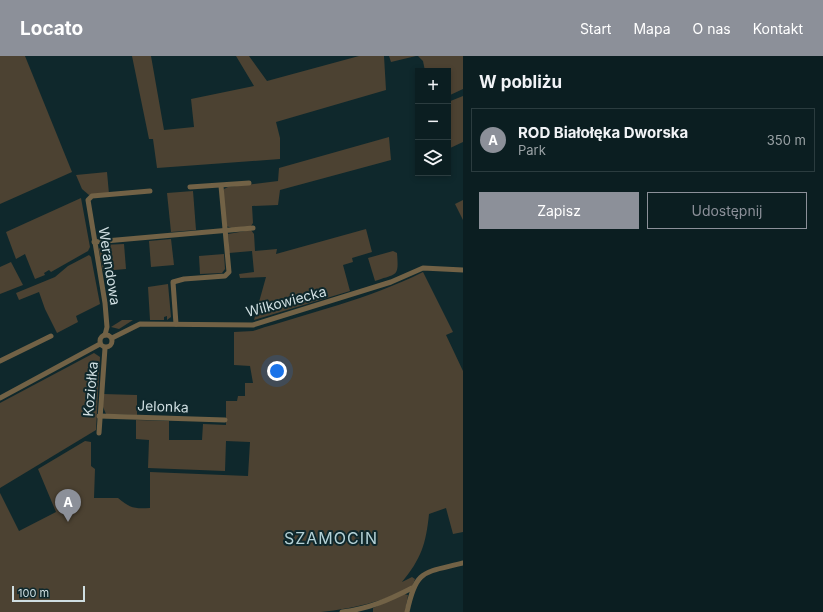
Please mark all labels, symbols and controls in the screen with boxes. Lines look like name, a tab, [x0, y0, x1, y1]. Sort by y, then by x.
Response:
text: Locato	[20, 17, 83, 40]
text: Start	[580, 20, 611, 37]
text: Mapa	[633, 20, 671, 37]
text: O nas	[693, 20, 731, 37]
text: Kontakt	[753, 20, 803, 37]
map controls	[415, 68, 451, 176]
button: +	[415, 68, 451, 104]
text: W pobliżu	[479, 72, 562, 92]
button: −	[415, 104, 451, 140]
text: ROD Białołęka Dworska	[518, 123, 688, 142]
text: A	[488, 132, 498, 148]
text: 350 m	[767, 132, 806, 148]
button: layers	[415, 140, 451, 176]
text: Park	[518, 142, 546, 158]
button: Zapisz	[479, 192, 639, 229]
button: Udostępnij	[647, 192, 807, 229]
street label: Werandowa	[95, 226, 125, 306]
street label: Wilkowiecka	[244, 282, 328, 320]
street label: Koziołka	[79, 361, 101, 417]
your location	[267, 361, 287, 381]
street label: Jelonka	[137, 397, 189, 415]
pin: A	[55, 489, 81, 522]
district label: SZAMOCIN	[284, 528, 378, 548]
scale bar	[12, 584, 85, 603]
text: 100 m	[18, 586, 49, 600]

